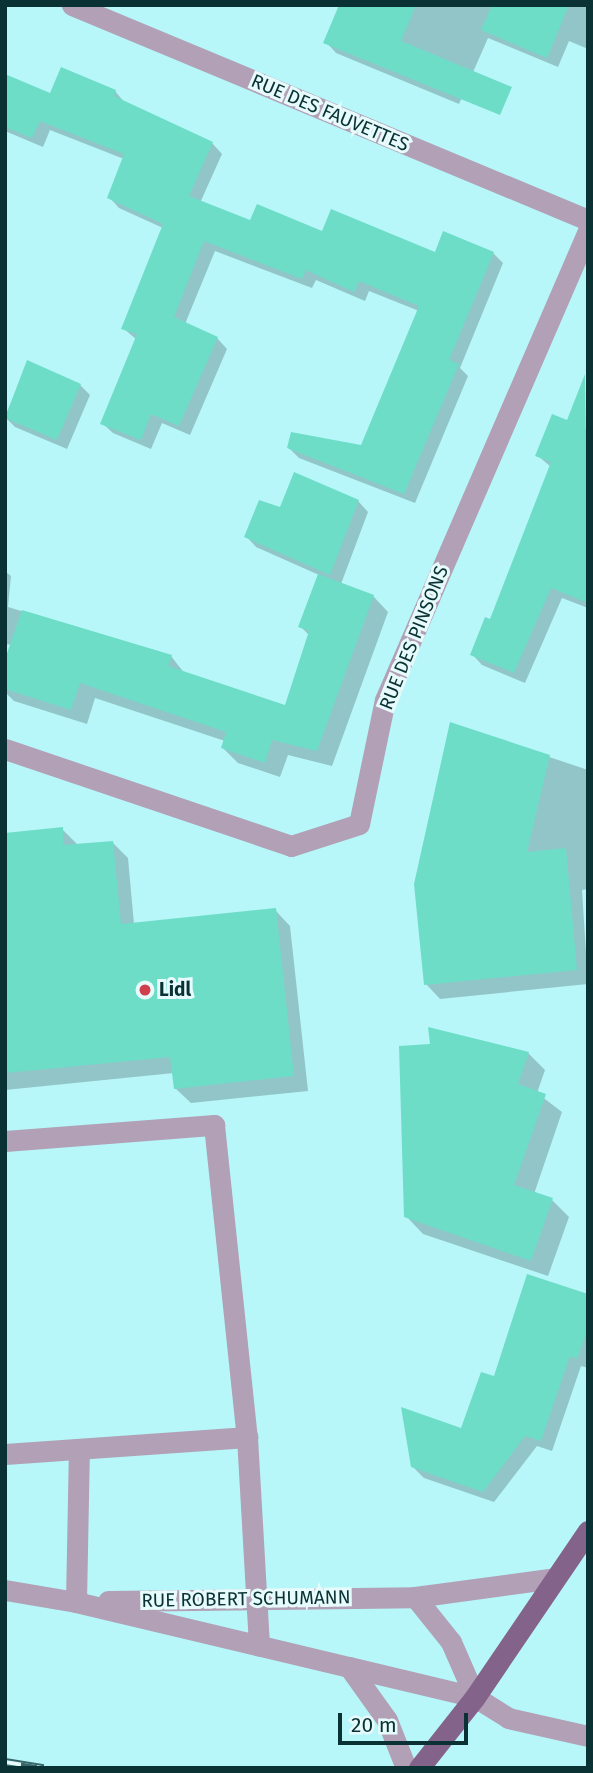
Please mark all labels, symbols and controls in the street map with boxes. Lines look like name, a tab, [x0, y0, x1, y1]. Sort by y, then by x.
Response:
street label: RUE DES FAUVETTES	[248, 69, 412, 157]
street label: RUE DES PINSONS	[375, 563, 453, 713]
place label: Lidl	[159, 979, 191, 1001]
marker: Lidl	[137, 982, 153, 998]
street label: RUE ROBERT SCHUMANN	[141, 1586, 351, 1612]
scale bar	[341, 1700, 470, 1744]
text: 20 m	[351, 1712, 397, 1738]

